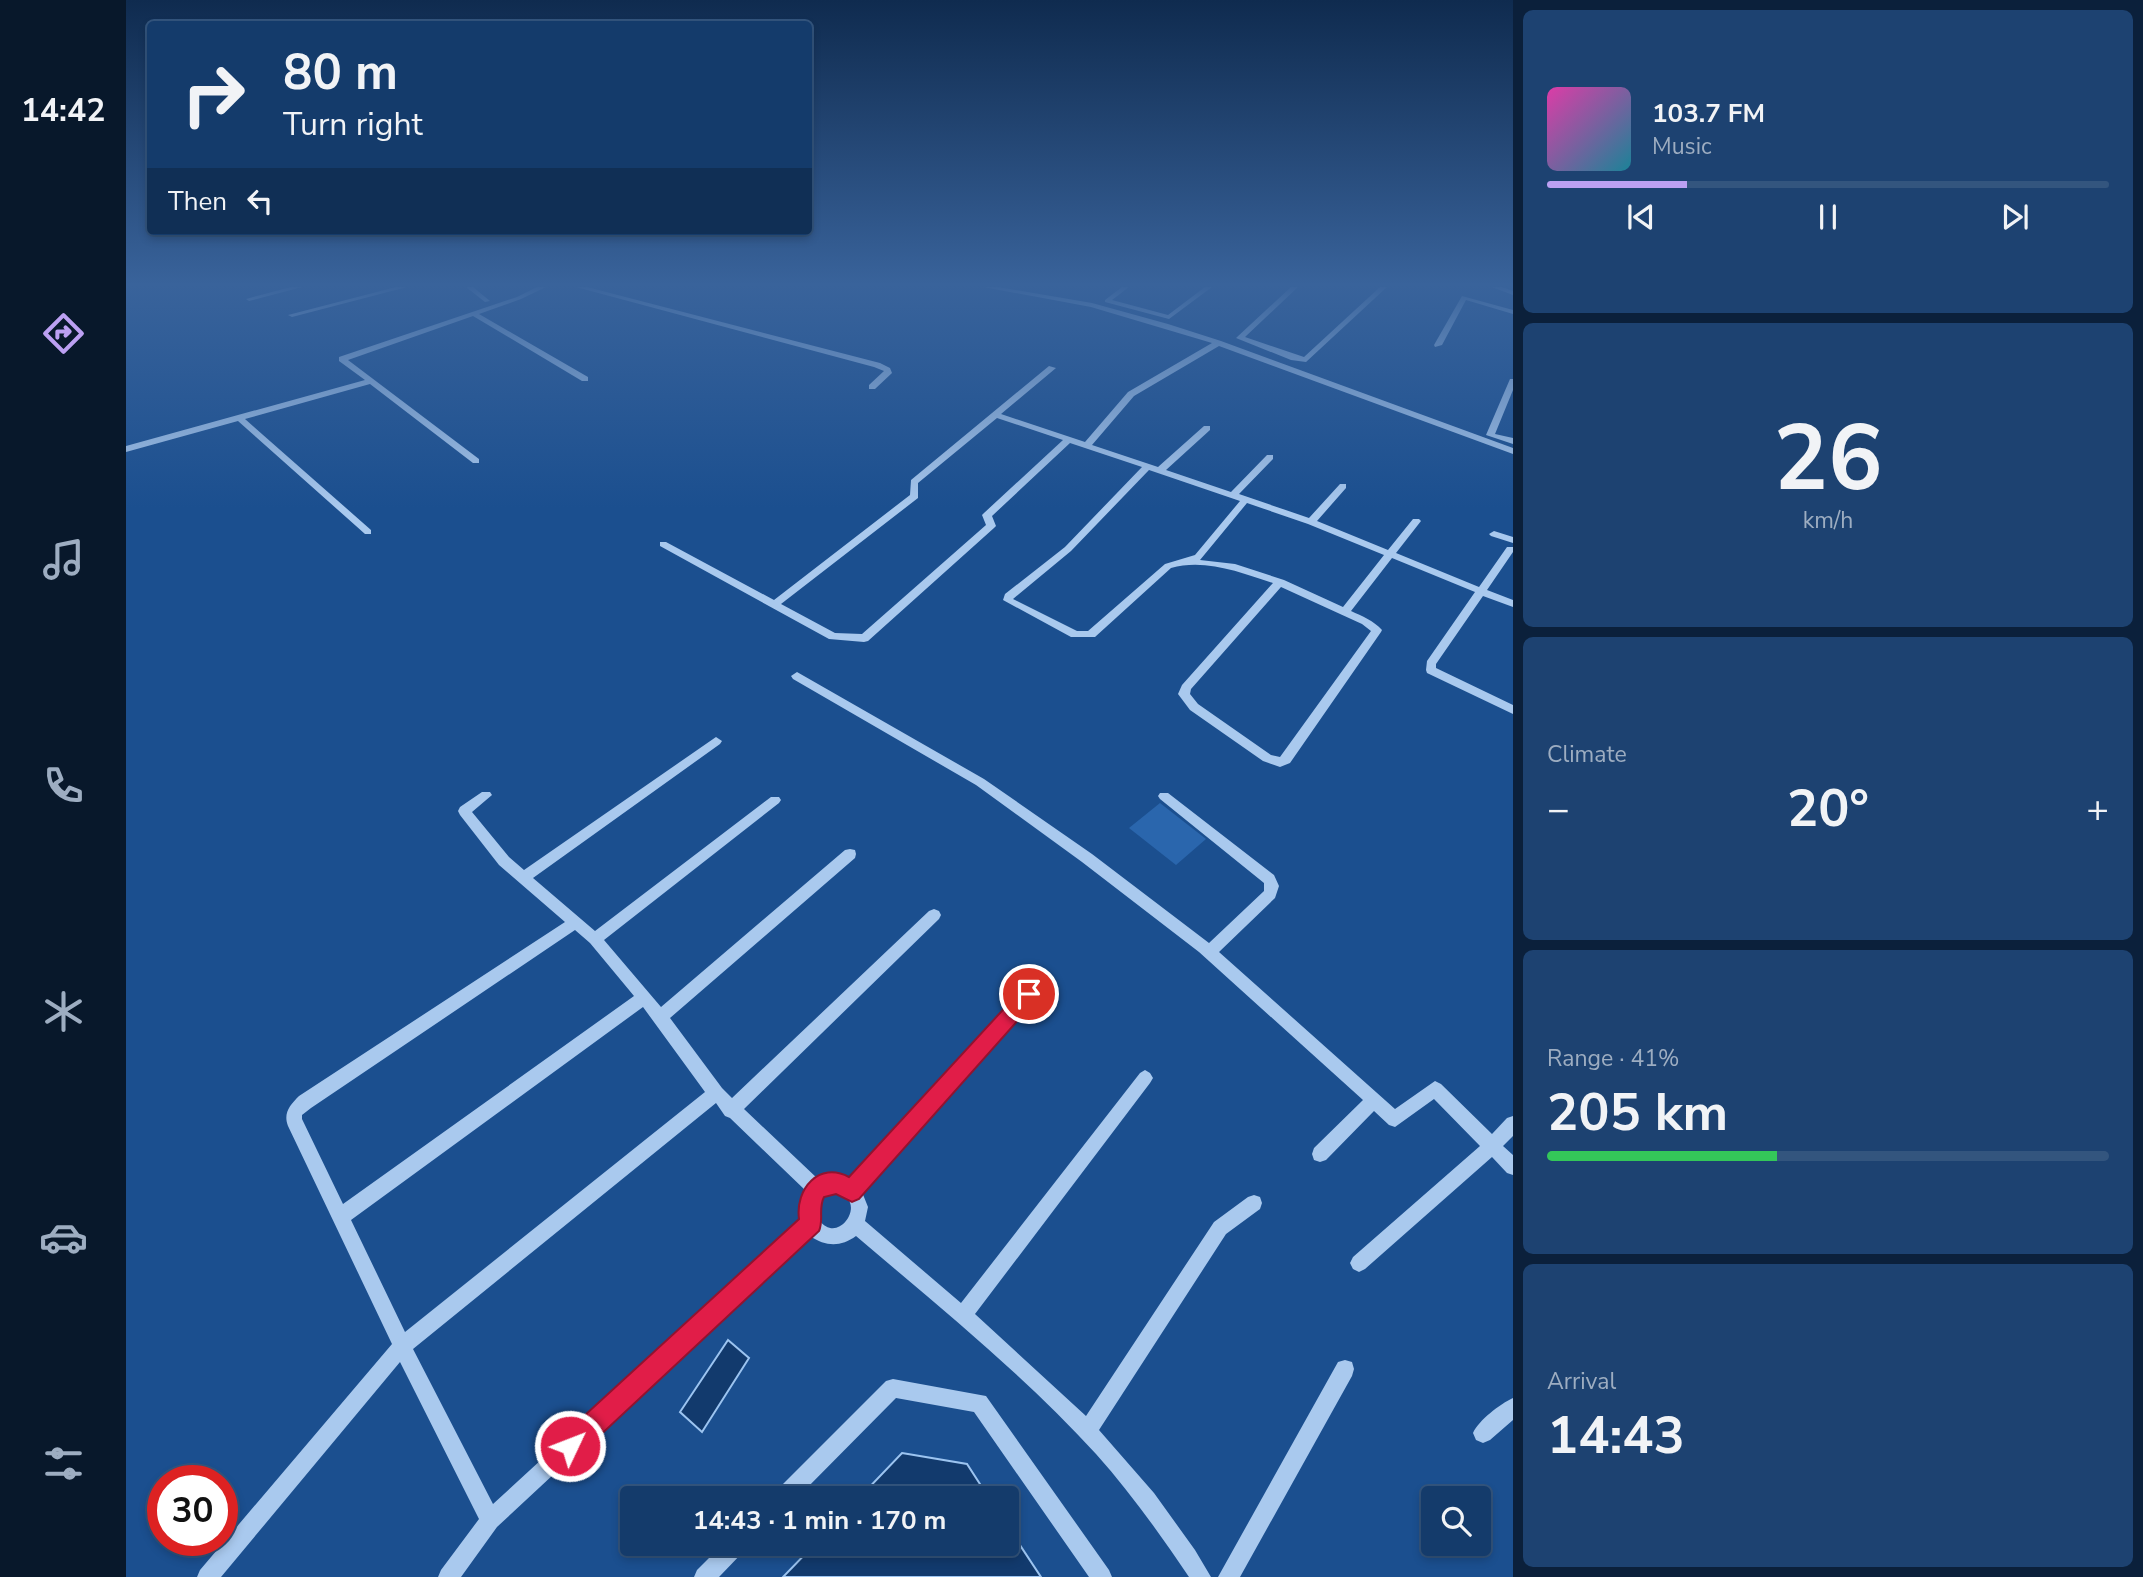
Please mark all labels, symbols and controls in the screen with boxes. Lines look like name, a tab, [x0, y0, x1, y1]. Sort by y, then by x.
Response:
text: 80 m	[283, 39, 398, 106]
icon: right	[168, 49, 259, 140]
text: 14:42	[21, 89, 105, 132]
text: 103.7 FM	[1652, 96, 1765, 131]
text: Turn right	[283, 103, 423, 146]
text: Music	[1652, 131, 1712, 162]
icon: left	[241, 182, 279, 220]
text: Then	[168, 184, 227, 219]
icon: previous	[1622, 198, 1660, 236]
icon: pause	[1809, 198, 1847, 236]
icon: next	[1996, 198, 2034, 236]
icon: directions	[39, 309, 88, 358]
text: 26	[1773, 397, 1883, 521]
text: km/h	[1803, 505, 1853, 536]
icon: music	[39, 535, 88, 584]
text: Climate	[1547, 739, 1627, 770]
icon: phone	[39, 761, 88, 810]
text: 20°	[1787, 773, 1869, 844]
text: −	[1547, 784, 1570, 835]
text: +	[2086, 784, 2109, 835]
pin	[999, 964, 1059, 1024]
icon: arrive	[1010, 975, 1048, 1013]
icon: climate	[39, 987, 88, 1036]
text: Range · 41%	[1547, 1043, 1679, 1074]
text: 205 km	[1547, 1077, 1728, 1148]
icon: car	[39, 1213, 88, 1262]
text: Arrival	[1547, 1366, 1616, 1397]
text: 14:43	[1547, 1400, 1685, 1471]
position arrow	[533, 1409, 607, 1483]
icon: filters	[39, 1439, 88, 1488]
speed limit sign: 30	[147, 1465, 238, 1556]
map controls	[1421, 1486, 1491, 1556]
button: search	[1421, 1486, 1491, 1556]
text: 14:43 · 1 min · 170 m	[693, 1503, 946, 1538]

